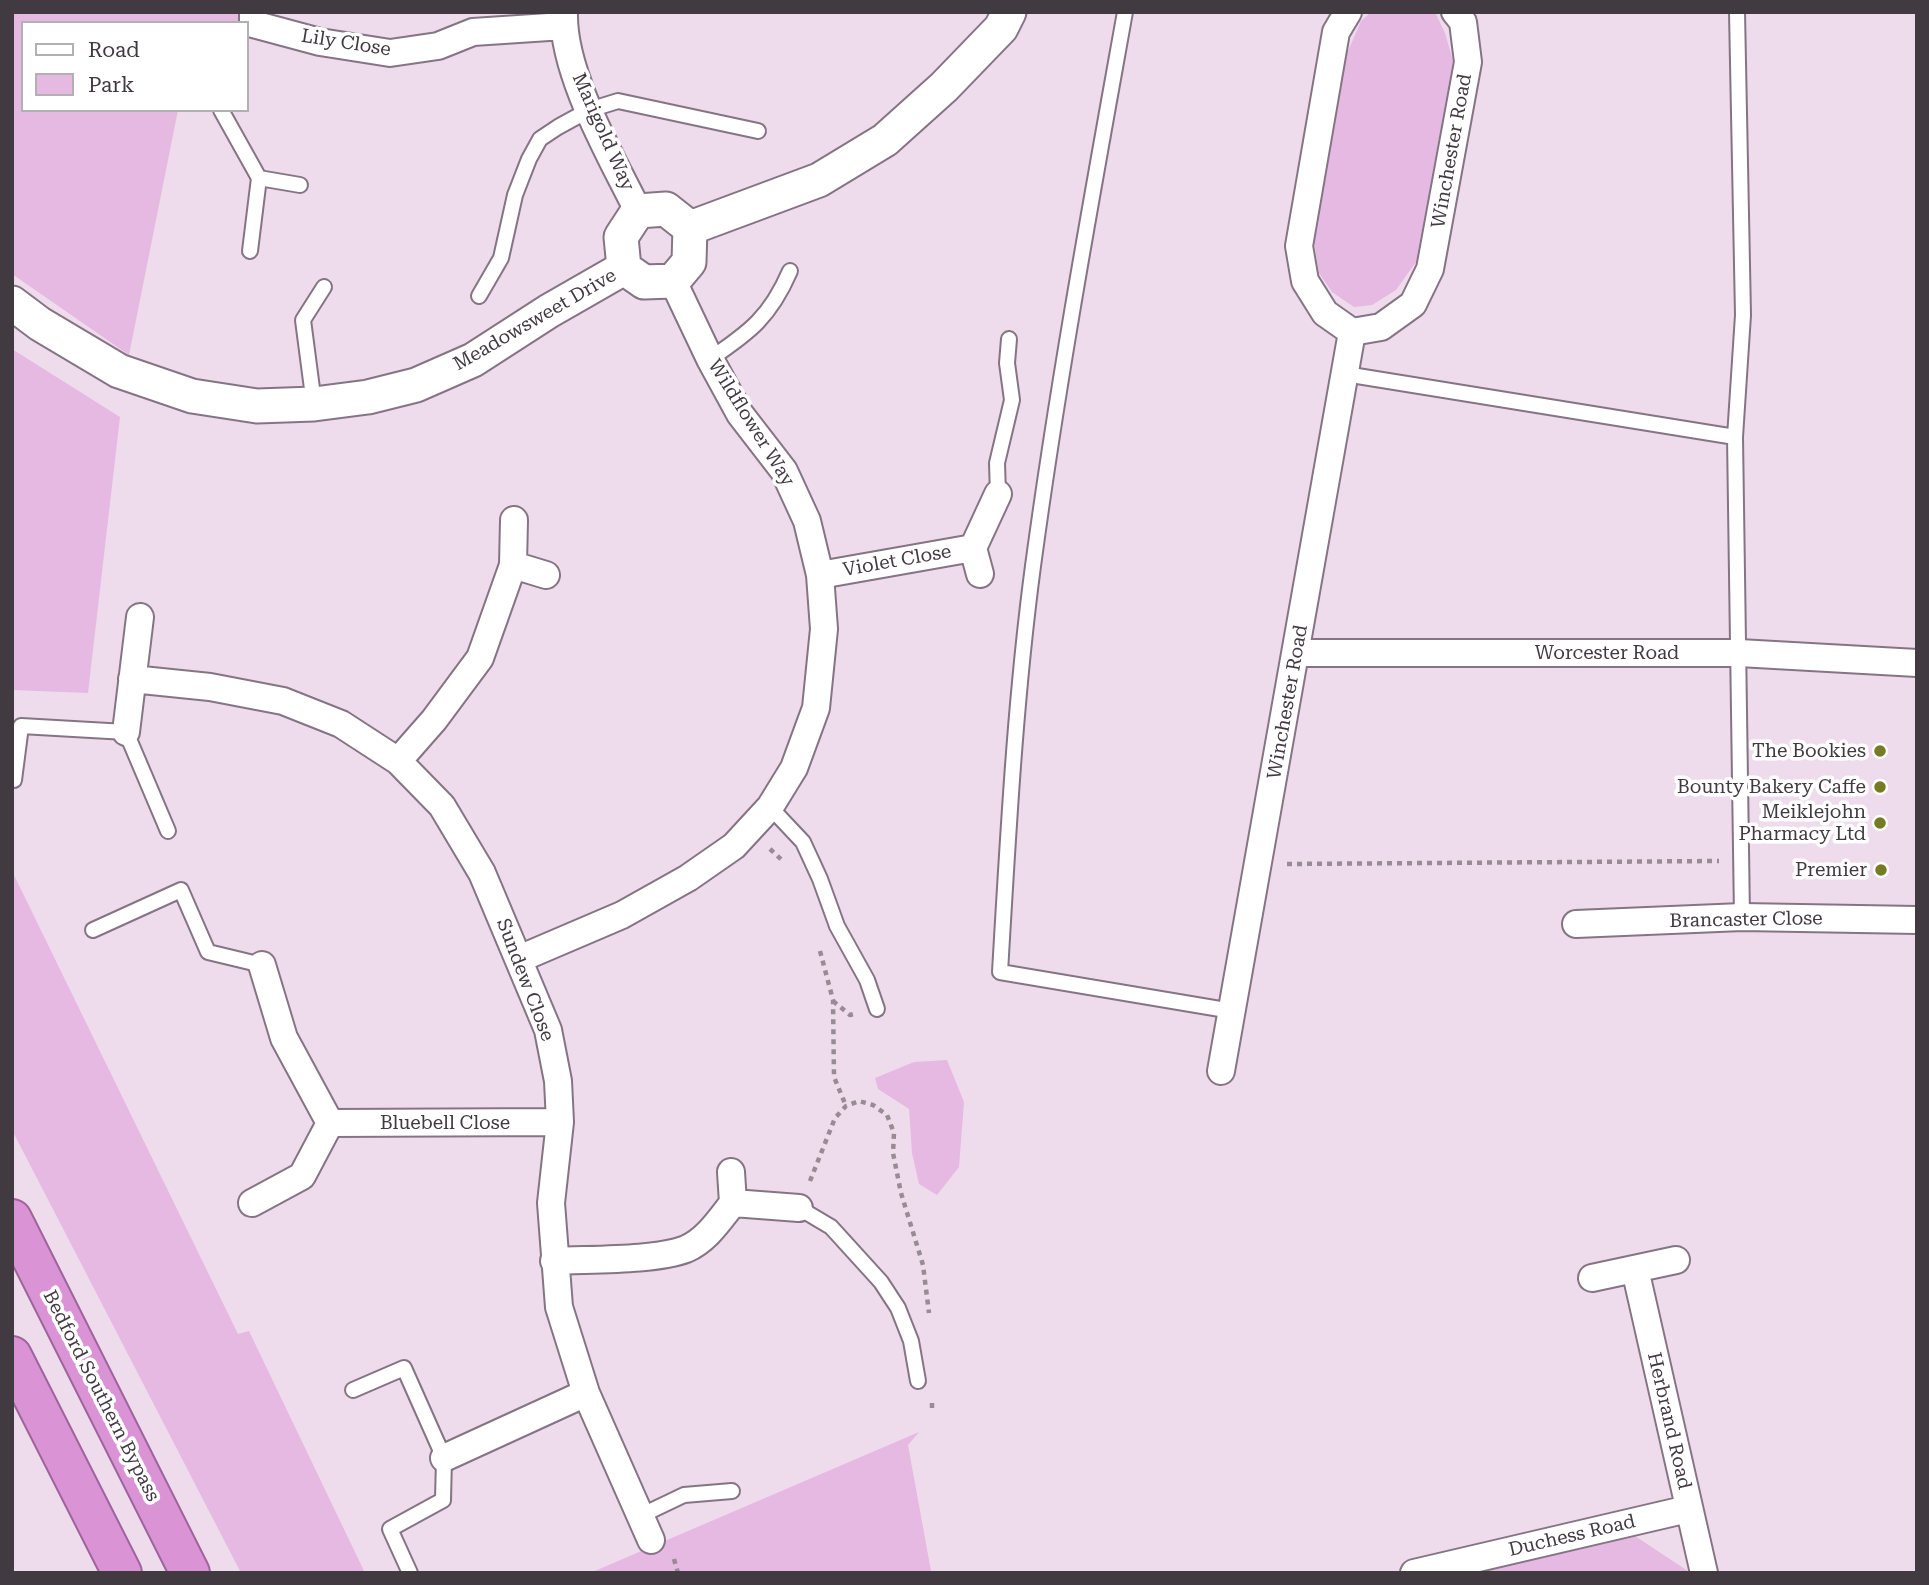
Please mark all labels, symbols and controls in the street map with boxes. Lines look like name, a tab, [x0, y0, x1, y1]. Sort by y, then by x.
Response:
legend	[21, 21, 248, 112]
street label: Lily Close	[300, 25, 392, 61]
text: Road	[88, 38, 140, 62]
street label: Marigold Way	[567, 70, 639, 194]
street label: Winchester Road	[1427, 72, 1477, 230]
text: Park	[88, 73, 134, 97]
street label: Meadowsweet Drive	[450, 264, 620, 376]
street label: Wildflower Way	[703, 355, 799, 491]
street label: Violet Close	[841, 540, 953, 582]
street label: Winchester Road	[1263, 623, 1313, 781]
street label: Worcester Road	[1535, 642, 1679, 664]
place label: The Bookies	[1752, 740, 1866, 762]
marker: The Bookies	[1872, 743, 1888, 759]
place label: Bounty Bakery Caffe	[1677, 776, 1866, 798]
marker: Bounty Bakery Caffe	[1872, 779, 1888, 795]
place label: Meiklejohn Pharmacy Ltd	[1739, 801, 1866, 845]
marker: Meiklejohn Pharmacy Ltd	[1872, 815, 1888, 831]
place label: Premier	[1795, 859, 1867, 881]
marker: Premier	[1873, 862, 1889, 878]
street label: Brancaster Close	[1669, 907, 1823, 933]
street label: Sundew Close	[491, 916, 559, 1044]
street label: Bluebell Close	[380, 1112, 510, 1134]
street label: Bedford Southern Bypass	[38, 1287, 164, 1505]
street label: Herbrand Road	[1642, 1350, 1696, 1492]
street label: Duchess Road	[1506, 1510, 1638, 1562]

